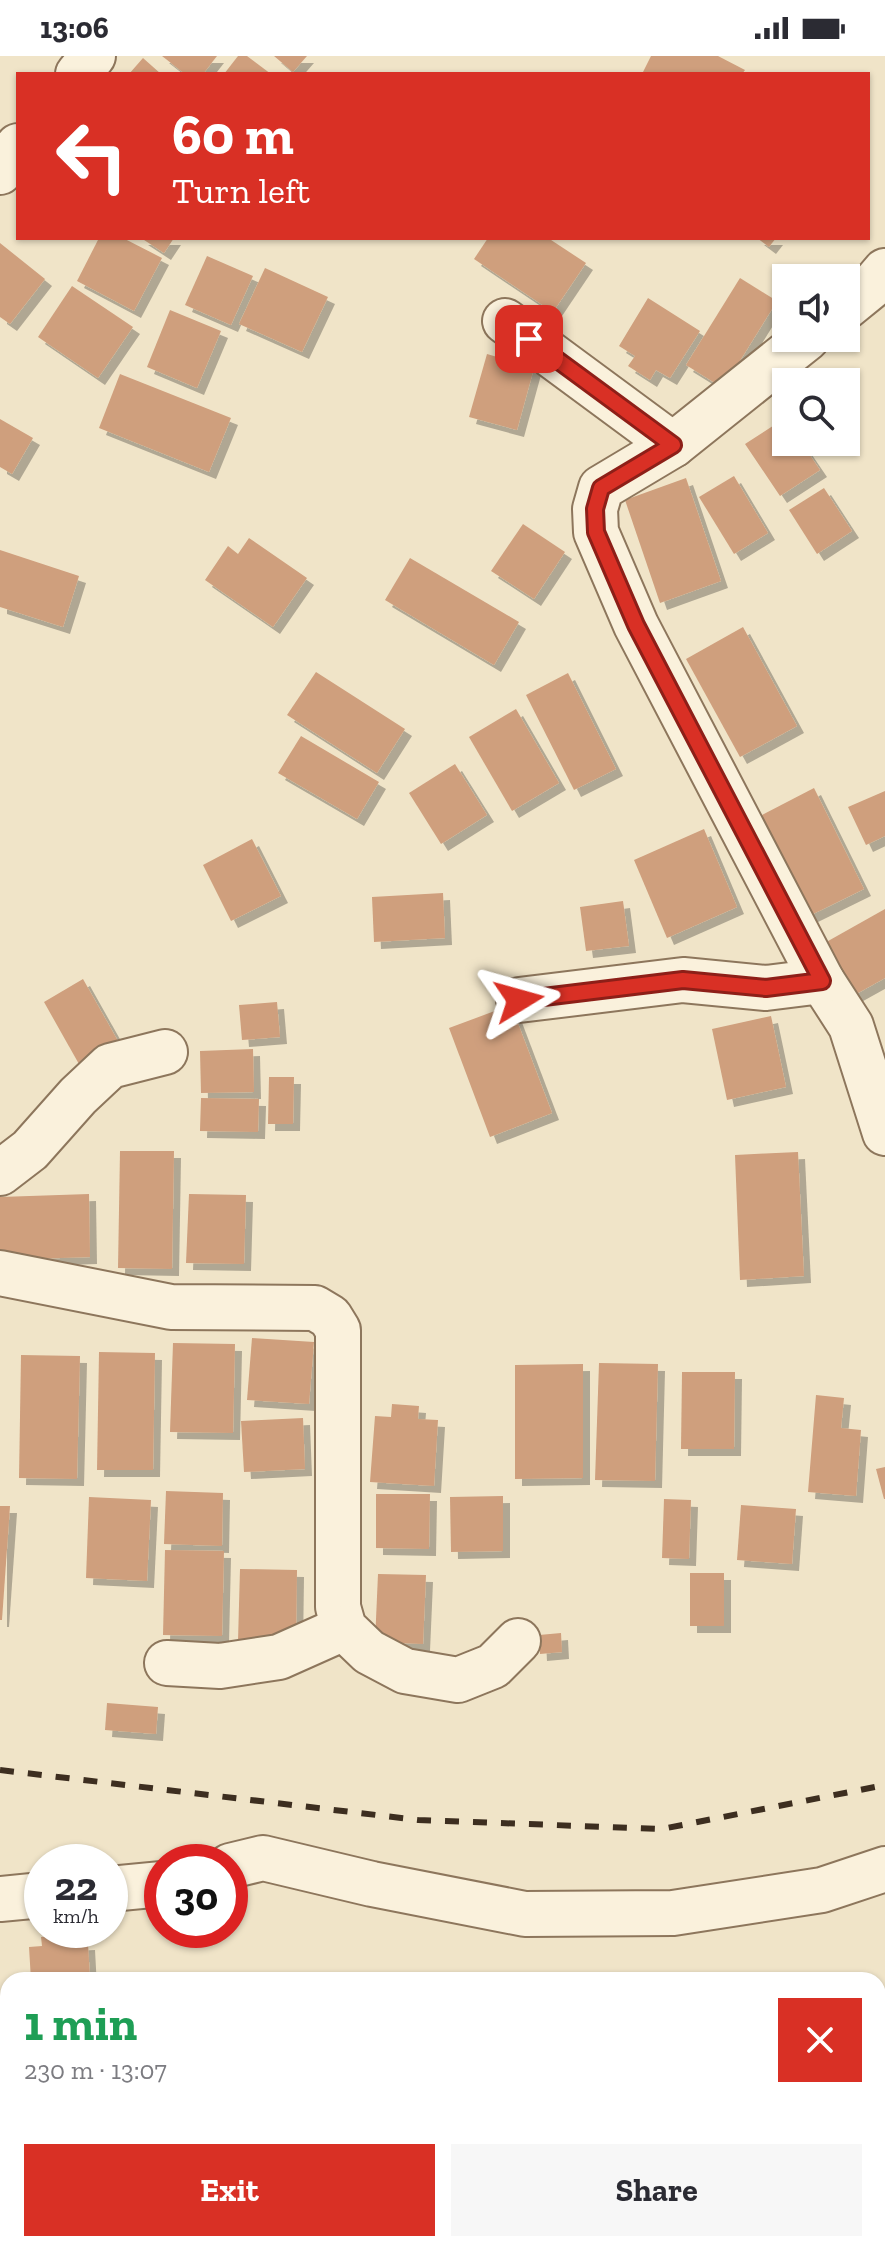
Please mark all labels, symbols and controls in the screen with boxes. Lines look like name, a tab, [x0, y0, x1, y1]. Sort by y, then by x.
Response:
text: 13:06	[40, 10, 109, 46]
text: 60 m	[172, 101, 294, 168]
icon: left	[40, 104, 144, 208]
text: Turn left	[172, 169, 310, 212]
map controls	[772, 264, 860, 456]
button: sound	[772, 264, 860, 352]
pin	[495, 305, 563, 373]
icon: arrive	[507, 317, 551, 361]
button: search	[772, 368, 860, 456]
position arrow	[477, 958, 561, 1042]
speed limit sign: 30	[144, 1844, 248, 1948]
text: 22	[55, 1862, 97, 1910]
text: km/h	[53, 1904, 99, 1928]
text: 1 min	[24, 1995, 137, 2052]
button: close	[778, 1998, 862, 2082]
text: 230 m · 13:07	[24, 2054, 167, 2086]
button: Exit	[24, 2144, 435, 2236]
button: Share	[451, 2144, 862, 2236]

